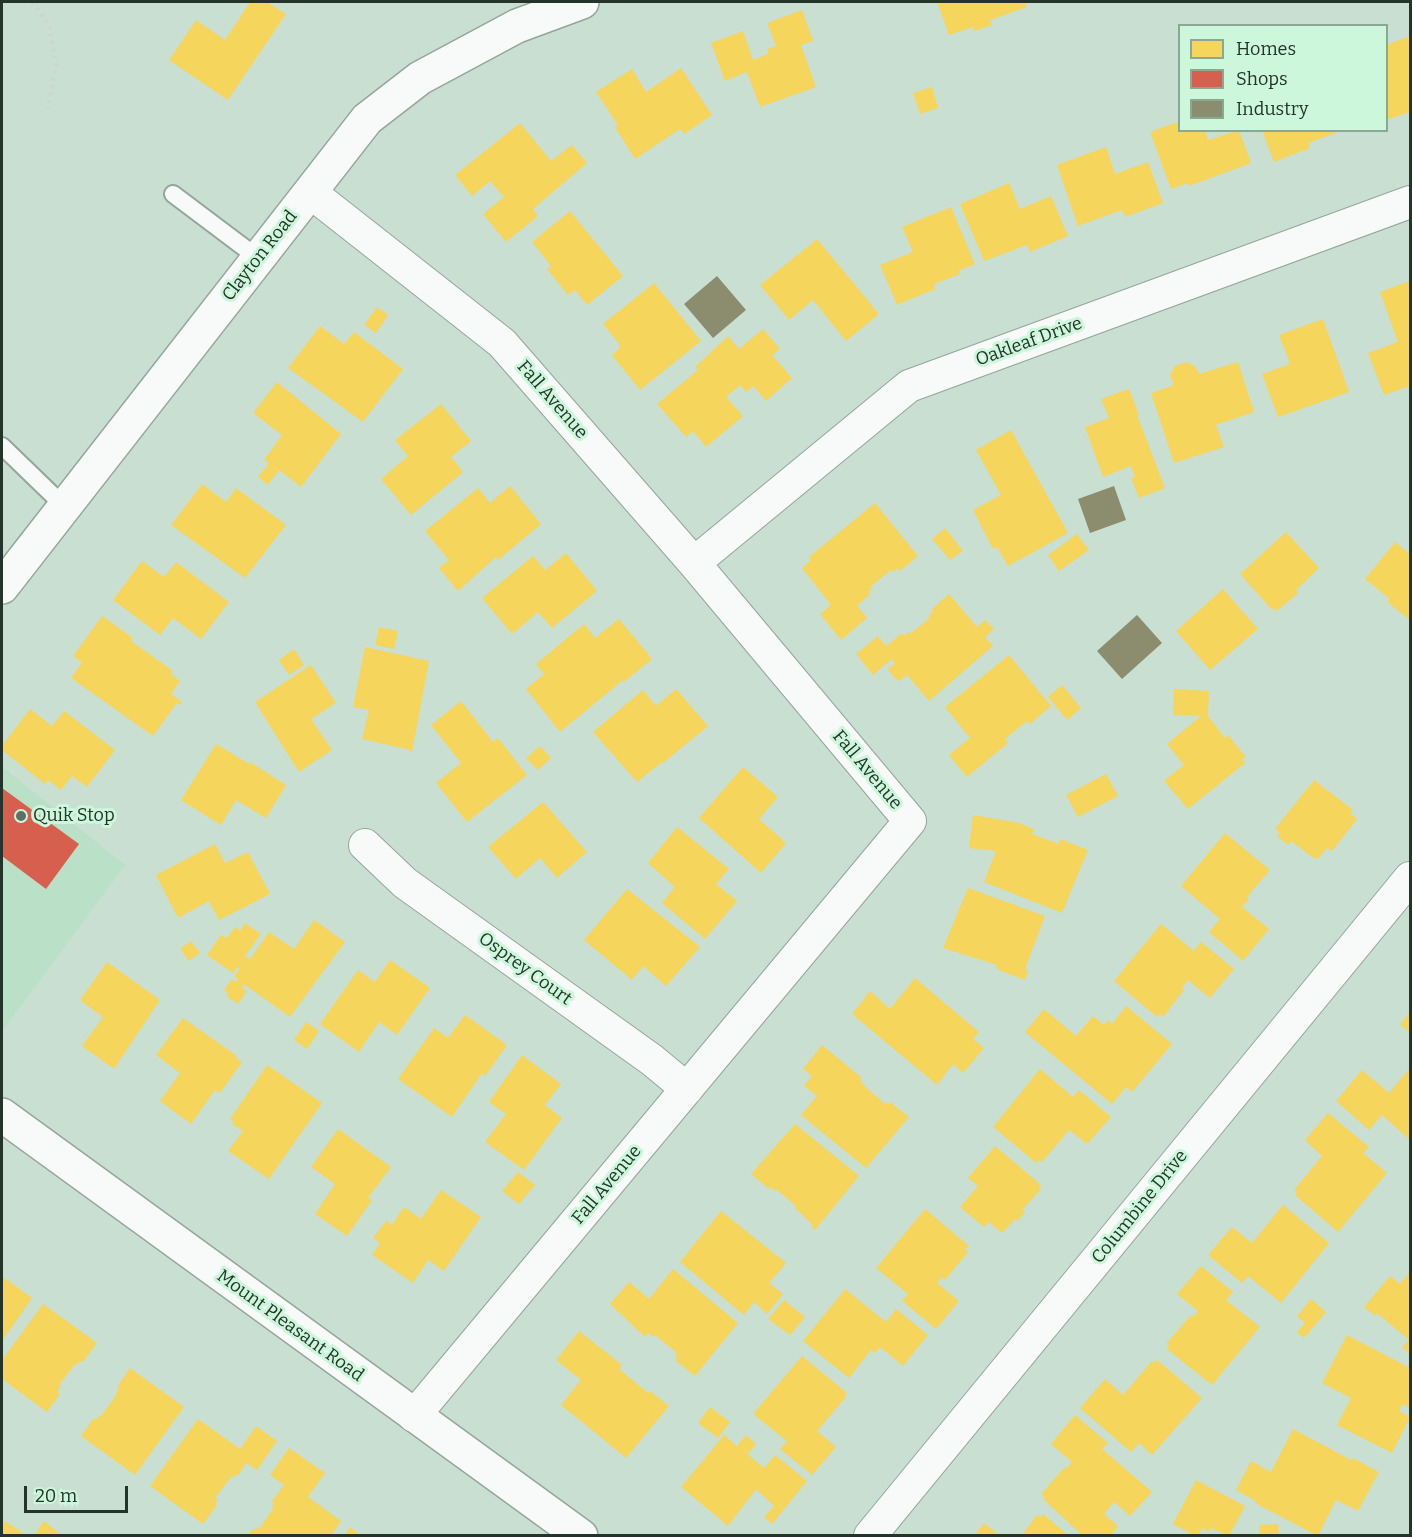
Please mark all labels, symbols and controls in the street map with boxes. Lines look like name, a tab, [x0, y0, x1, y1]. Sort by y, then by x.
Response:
legend	[1178, 24, 1388, 132]
text: Homes	[1236, 38, 1296, 60]
text: Shops	[1236, 68, 1288, 90]
text: Industry	[1236, 98, 1308, 120]
street label: Clayton Road	[218, 206, 302, 306]
street label: Oakleaf Drive	[973, 313, 1085, 371]
street label: Fall Avenue	[512, 356, 592, 444]
street label: Fall Avenue	[828, 726, 906, 814]
place label: Quik Stop	[33, 805, 115, 827]
marker: Quik Stop	[14, 809, 28, 823]
street label: Osprey Court	[474, 928, 576, 1010]
street label: Fall Avenue	[568, 1141, 646, 1229]
street label: Columbine Drive	[1088, 1146, 1192, 1268]
street label: Mount Pleasant Road	[212, 1265, 368, 1387]
scale bar	[27, 1474, 130, 1512]
text: 20 m	[35, 1485, 77, 1507]

